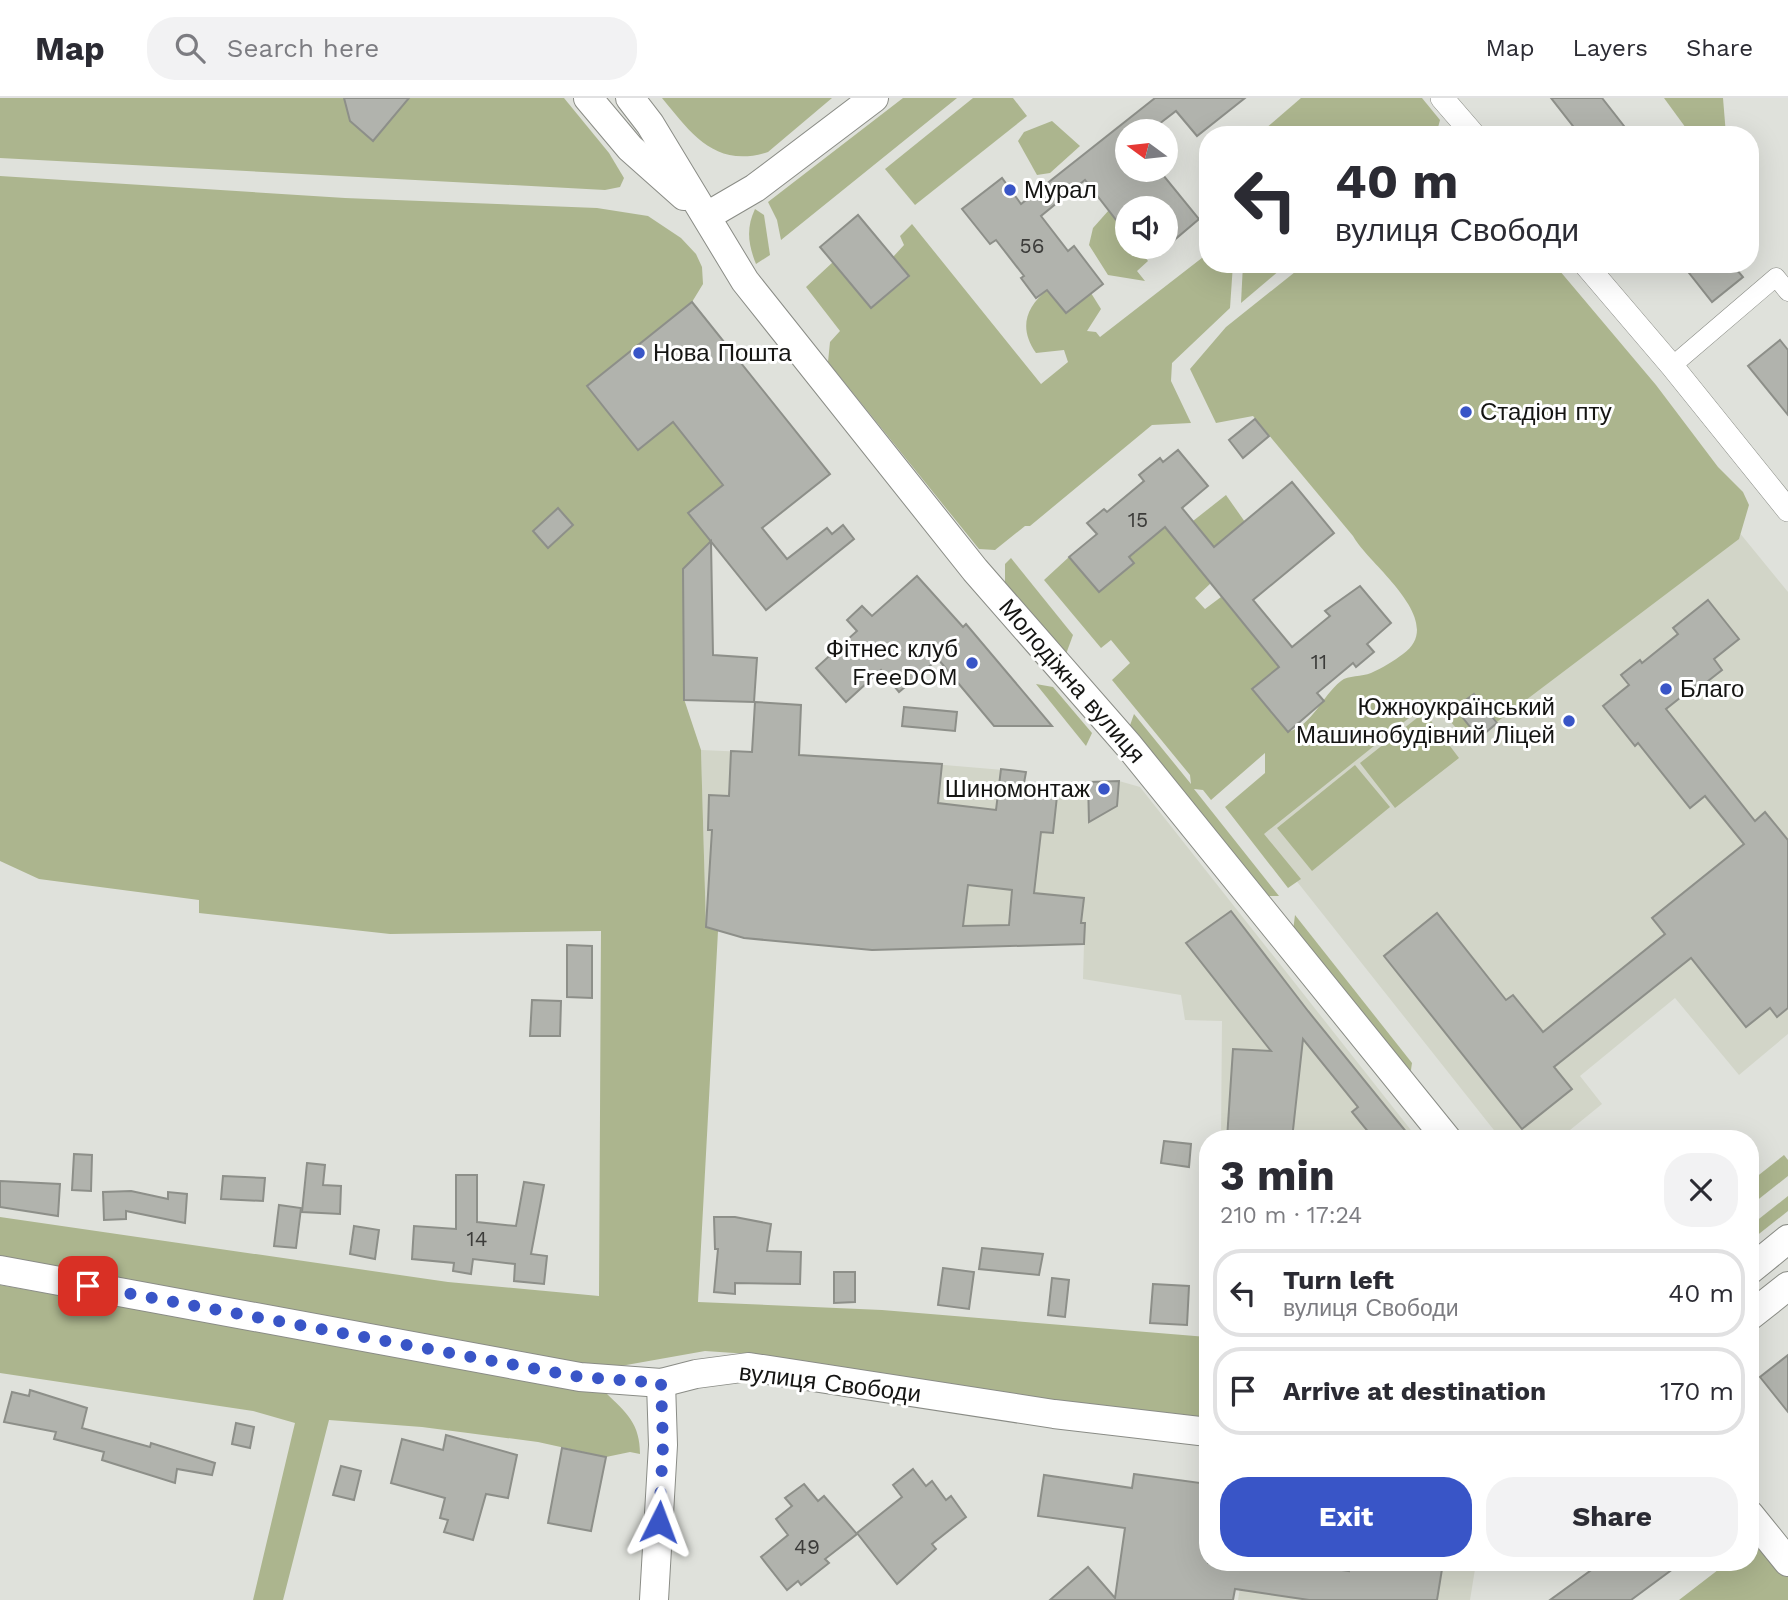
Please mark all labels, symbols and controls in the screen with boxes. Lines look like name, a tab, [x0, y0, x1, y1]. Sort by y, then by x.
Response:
search box	[147, 17, 637, 80]
text: Map	[35, 29, 105, 68]
icon: search	[171, 29, 209, 67]
text: Search here	[227, 33, 379, 63]
text: Map	[1486, 34, 1534, 62]
text: Layers	[1572, 34, 1648, 62]
text: Share	[1686, 34, 1753, 62]
north arrow	[1115, 119, 1178, 182]
map controls	[1115, 119, 1178, 259]
text: 40 m	[1335, 152, 1458, 210]
icon: left	[1220, 154, 1311, 245]
place label: Мурал	[1024, 176, 1097, 204]
marker: Мурал	[1002, 182, 1018, 198]
button: sound	[1115, 196, 1178, 259]
text: вулиця Свободи	[1335, 211, 1579, 249]
house number: 56	[1020, 233, 1045, 258]
place label: Нова Пошта	[653, 339, 792, 367]
marker: Нова Пошта	[631, 345, 647, 361]
place label: Стадіон пту	[1480, 398, 1612, 426]
marker: Стадіон пту	[1458, 404, 1474, 420]
house number: 15	[1128, 507, 1148, 532]
street label: Молодіжна вулиця	[993, 593, 1151, 769]
place label: Фітнес клуб FreeDOM	[826, 635, 958, 691]
house number: 11	[1311, 649, 1327, 674]
marker: Фітнес клуб FreeDOM	[964, 655, 980, 671]
place label: Благо	[1680, 675, 1744, 703]
marker: Благо	[1658, 681, 1674, 697]
place label: Южноукраїнський Машинобудівний Ліцей	[1296, 693, 1555, 749]
marker: Южноукраїнський Машинобудівний Ліцей	[1561, 713, 1577, 729]
place label: Шиномонтаж	[945, 775, 1090, 803]
marker: Шиномонтаж	[1096, 781, 1112, 797]
text: 3 min	[1220, 1151, 1335, 1200]
button: close	[1664, 1153, 1738, 1227]
text: 210 m · 17:24	[1220, 1202, 1362, 1229]
house number: 14	[466, 1226, 488, 1251]
pin	[58, 1256, 118, 1316]
text: Turn left	[1283, 1265, 1394, 1295]
icon: arrive	[69, 1267, 107, 1305]
icon: left	[1224, 1274, 1262, 1312]
text: 40 m	[1668, 1278, 1734, 1308]
text: вулиця Свободи	[1283, 1295, 1459, 1322]
street label: вулиця Свободи	[737, 1358, 923, 1408]
icon: arrive	[1224, 1372, 1262, 1410]
text: Arrive at destination	[1283, 1376, 1546, 1406]
text: 170 m	[1660, 1376, 1734, 1406]
button: Exit	[1220, 1477, 1472, 1557]
button: Share	[1486, 1477, 1738, 1557]
position arrow	[622, 1485, 696, 1559]
house number: 49	[794, 1534, 820, 1559]

